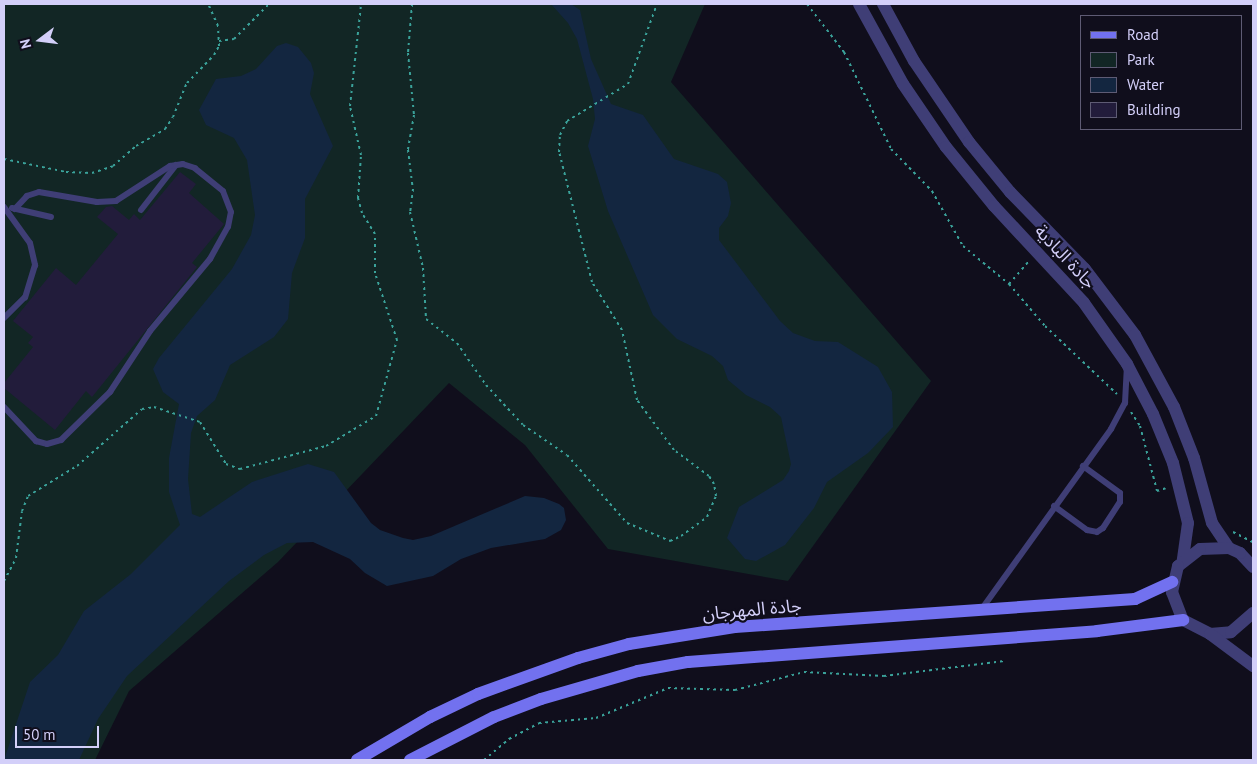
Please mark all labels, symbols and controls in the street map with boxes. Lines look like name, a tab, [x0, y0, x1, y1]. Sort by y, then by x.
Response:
north arrow	[15, 15, 65, 65]
legend	[1080, 15, 1242, 130]
text: Road	[1127, 25, 1159, 44]
text: N	[16, 37, 35, 51]
text: Park	[1127, 50, 1155, 69]
text: Water	[1127, 75, 1164, 94]
text: Building	[1127, 100, 1181, 119]
street label: جادة البادية	[1030, 221, 1100, 293]
street label: جادة المهرجان	[701, 595, 803, 625]
scale bar	[18, 716, 101, 748]
text: 50 m	[23, 725, 56, 744]

